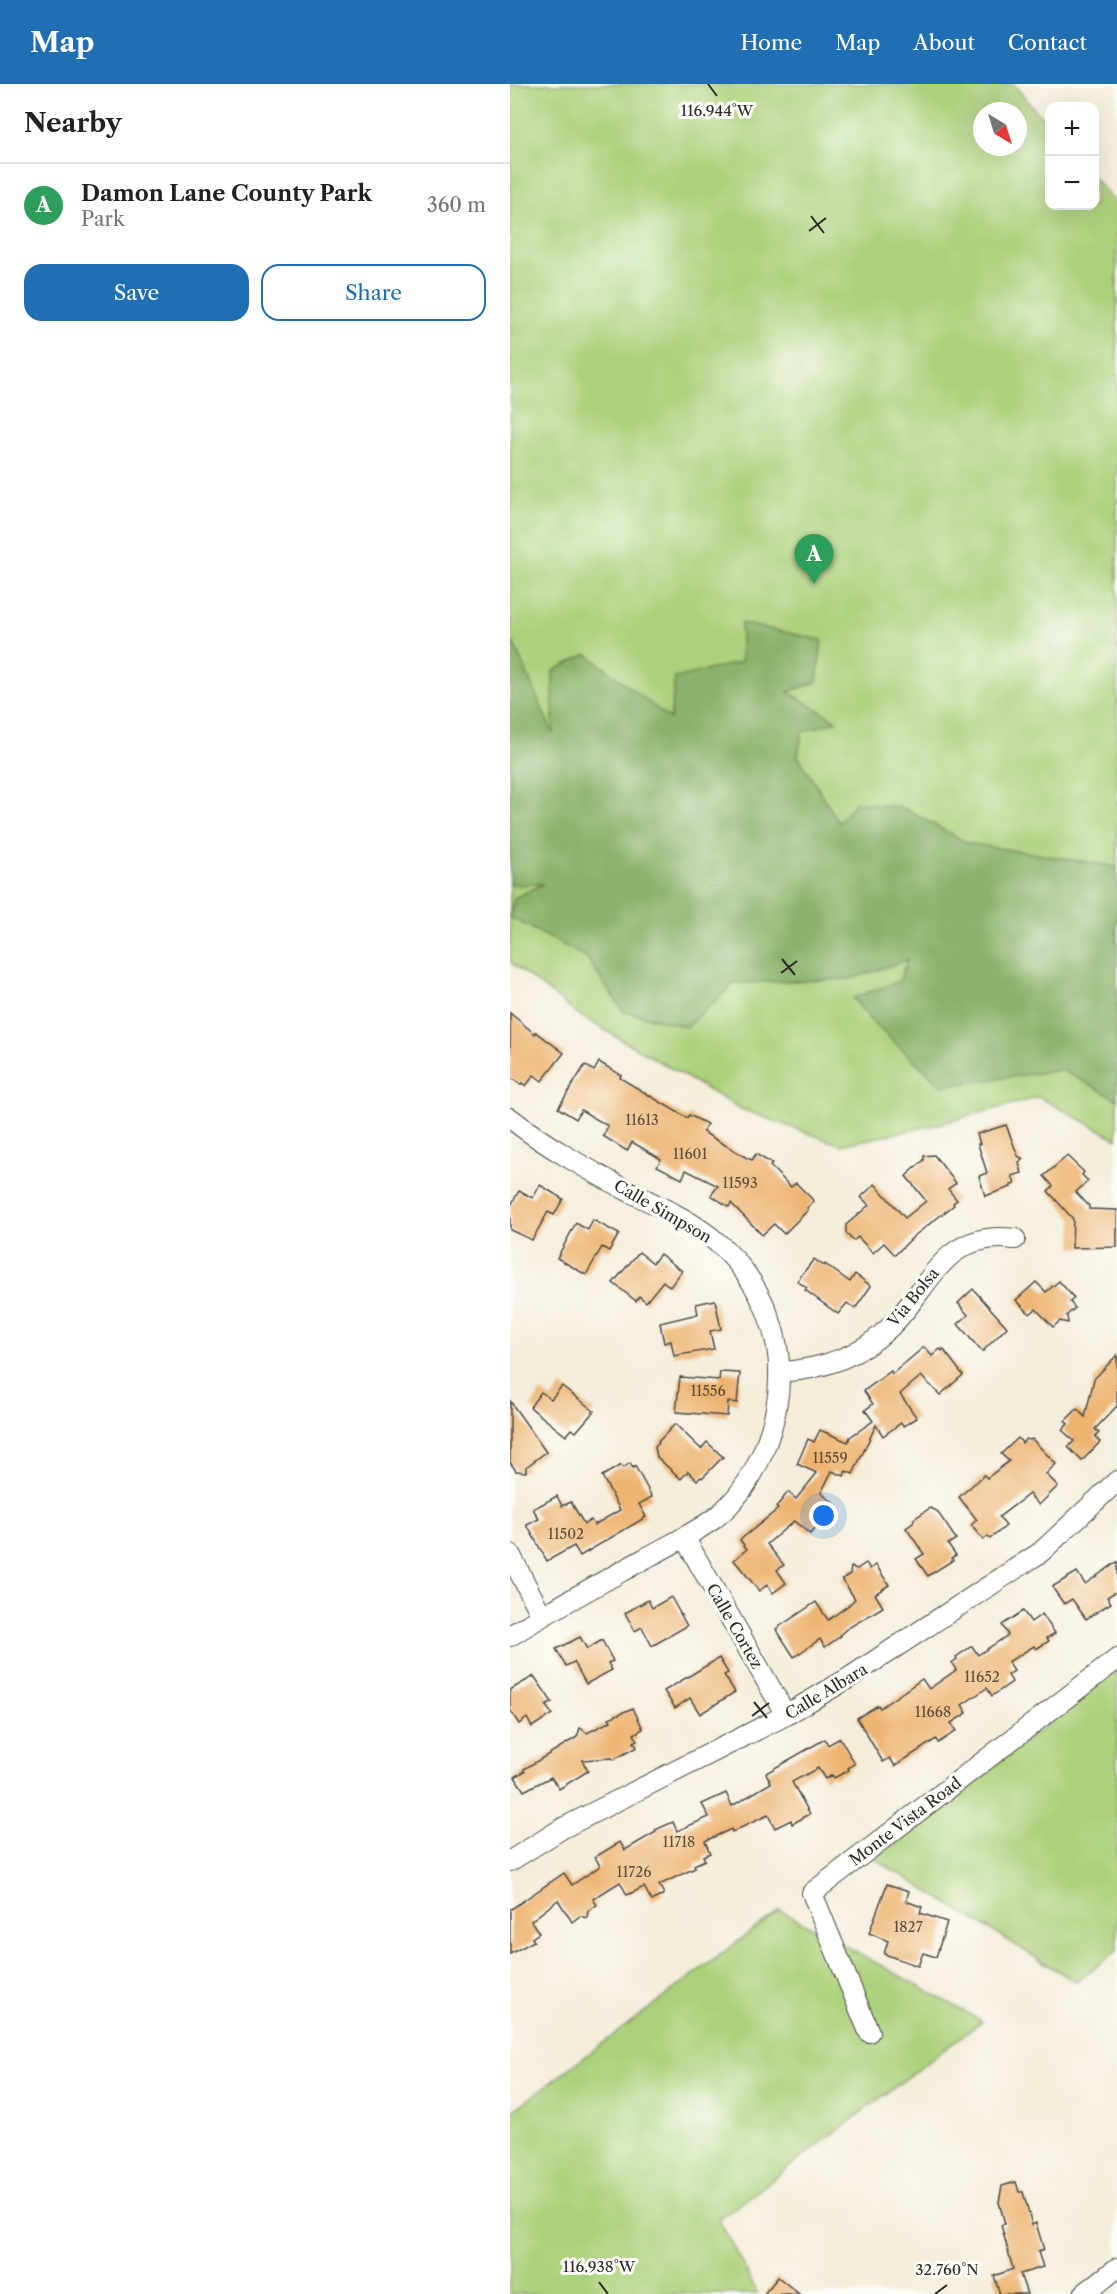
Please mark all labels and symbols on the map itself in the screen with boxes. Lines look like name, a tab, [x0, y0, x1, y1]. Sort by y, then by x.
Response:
text: 116.944°W	[681, 101, 754, 120]
north arrow	[973, 102, 1027, 156]
pin: A	[794, 534, 834, 584]
house number: 11613	[625, 1111, 659, 1129]
house number: 11601	[673, 1145, 707, 1163]
house number: 11593	[722, 1174, 758, 1192]
street label: Calle Simpson	[611, 1175, 715, 1247]
street label: Via Bolsa	[883, 1263, 943, 1331]
house number: 11556	[690, 1382, 726, 1400]
house number: 11559	[812, 1449, 848, 1467]
your location	[809, 1501, 838, 1530]
house number: 11502	[548, 1525, 584, 1543]
street label: Calle Cortez	[703, 1580, 767, 1672]
street label: Calle Albara	[781, 1658, 871, 1723]
house number: 11652	[964, 1668, 1000, 1686]
house number: 11668	[915, 1703, 951, 1721]
street label: Monte Vista Road	[845, 1772, 965, 1870]
house number: 11718	[663, 1833, 695, 1851]
house number: 11726	[617, 1863, 651, 1881]
house number: 1827	[893, 1918, 923, 1936]
text: 116.938°W	[563, 2257, 636, 2276]
text: 32.760°N	[915, 2260, 979, 2279]

